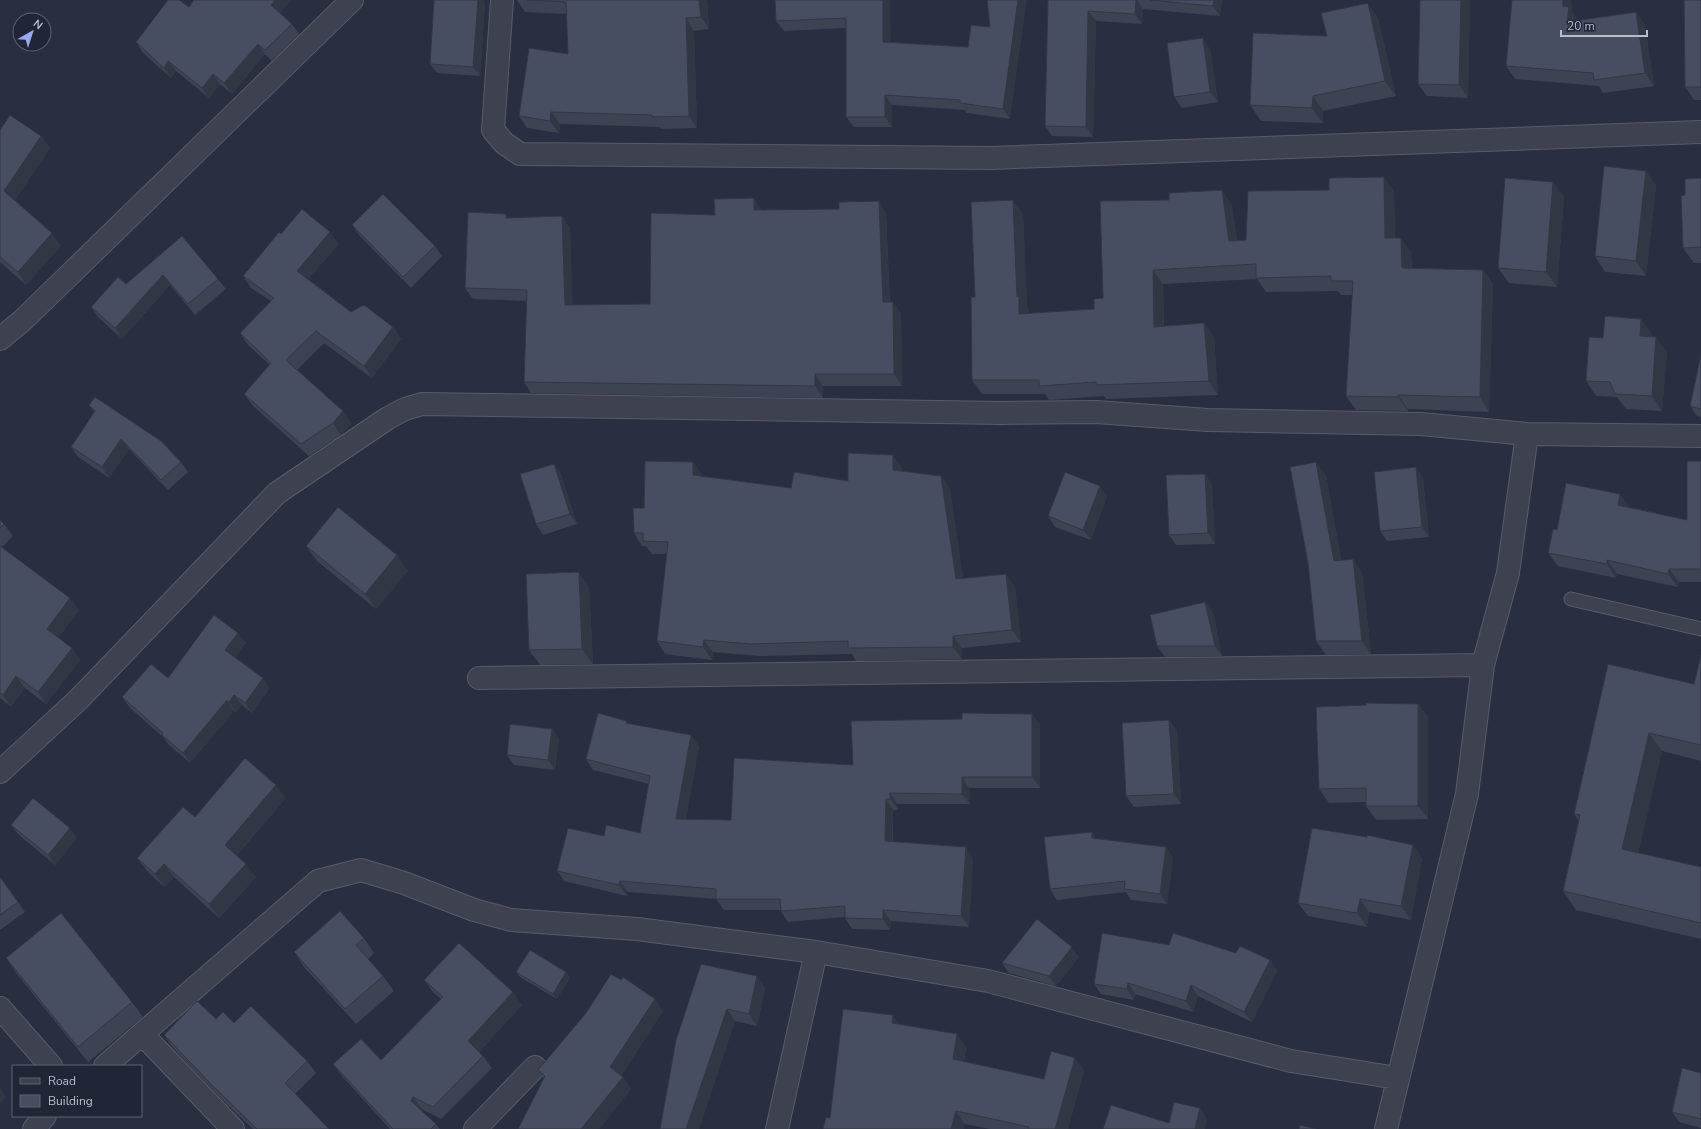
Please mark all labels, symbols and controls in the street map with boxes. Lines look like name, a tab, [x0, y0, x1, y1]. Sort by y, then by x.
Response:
north arrow	[12, 12, 52, 52]
scale bar	[1561, 12, 1647, 38]
text: N	[30, 16, 46, 33]
text: 20 m	[1567, 18, 1595, 34]
legend	[12, 1065, 142, 1117]
text: Road	[48, 1073, 76, 1089]
text: Building	[48, 1093, 93, 1109]

